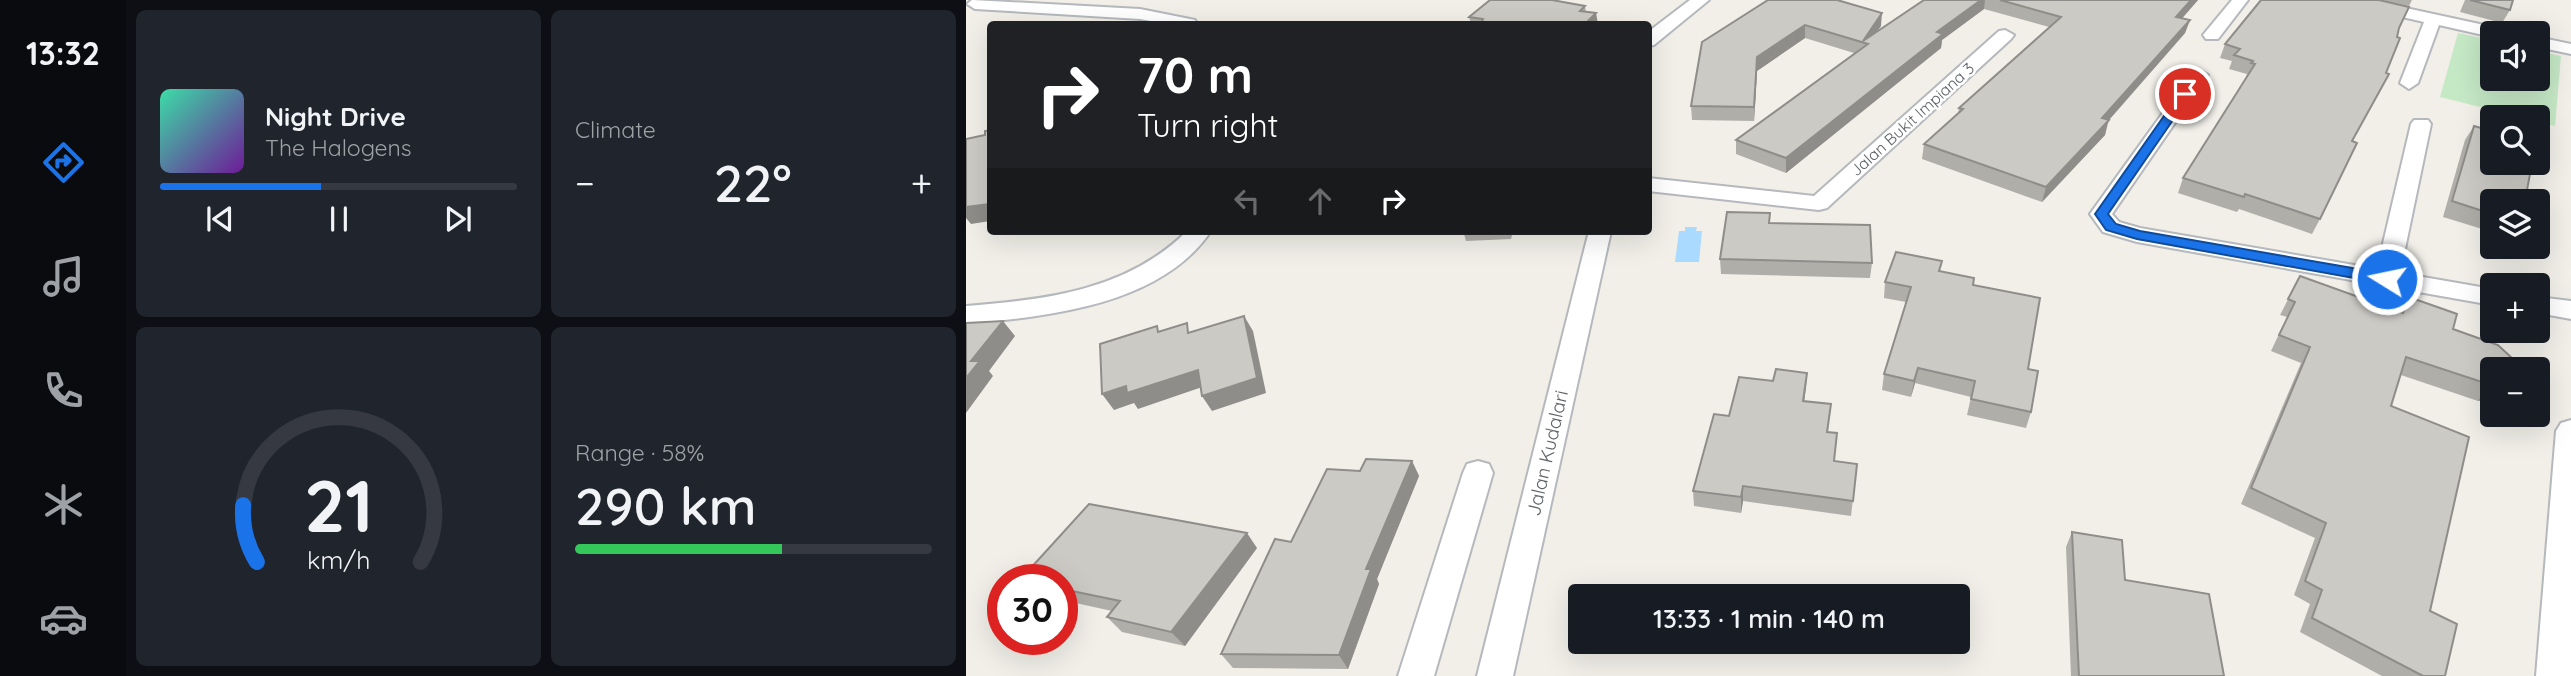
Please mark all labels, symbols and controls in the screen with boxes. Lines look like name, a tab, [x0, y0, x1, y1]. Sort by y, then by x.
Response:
map controls	[2480, 21, 2550, 427]
button: sound	[2480, 21, 2550, 91]
text: 13:32	[26, 33, 100, 73]
text: 70 m	[1137, 44, 1253, 105]
icon: right	[1022, 49, 1113, 140]
street label: Jalan Bukit Impiana 3	[1846, 58, 1978, 180]
pin	[2155, 64, 2215, 124]
icon: arrive	[2166, 75, 2204, 113]
text: Night Drive	[265, 100, 406, 133]
text: Turn right	[1137, 105, 1278, 145]
button: search	[2480, 105, 2550, 175]
text: Climate	[575, 115, 656, 144]
text: The Halogens	[265, 133, 412, 162]
icon: directions	[39, 138, 88, 187]
text: 22°	[714, 150, 792, 215]
text: −	[575, 159, 595, 207]
text: +	[911, 159, 932, 207]
icon: left	[1228, 182, 1266, 220]
icon: ahead	[1301, 182, 1339, 220]
icon: right	[1374, 182, 1412, 220]
button: layers	[2480, 189, 2550, 259]
icon: previous	[201, 200, 239, 238]
icon: pause	[320, 200, 358, 238]
icon: next	[439, 200, 477, 238]
position arrow	[2350, 242, 2424, 316]
icon: music	[39, 252, 88, 301]
button: +	[2480, 273, 2550, 343]
button: −	[2480, 357, 2550, 427]
icon: phone	[39, 366, 88, 415]
street label: Jalan Kudalari	[1521, 388, 1573, 518]
text: Range · 58%	[575, 438, 704, 467]
text: 21	[304, 460, 373, 551]
text: 290 km	[575, 473, 757, 538]
icon: climate	[39, 480, 88, 529]
text: km/h	[307, 544, 370, 575]
speed limit sign: 30	[987, 564, 1078, 655]
icon: car	[39, 594, 88, 643]
text: 13:33 · 1 min · 140 m	[1653, 602, 1885, 635]

